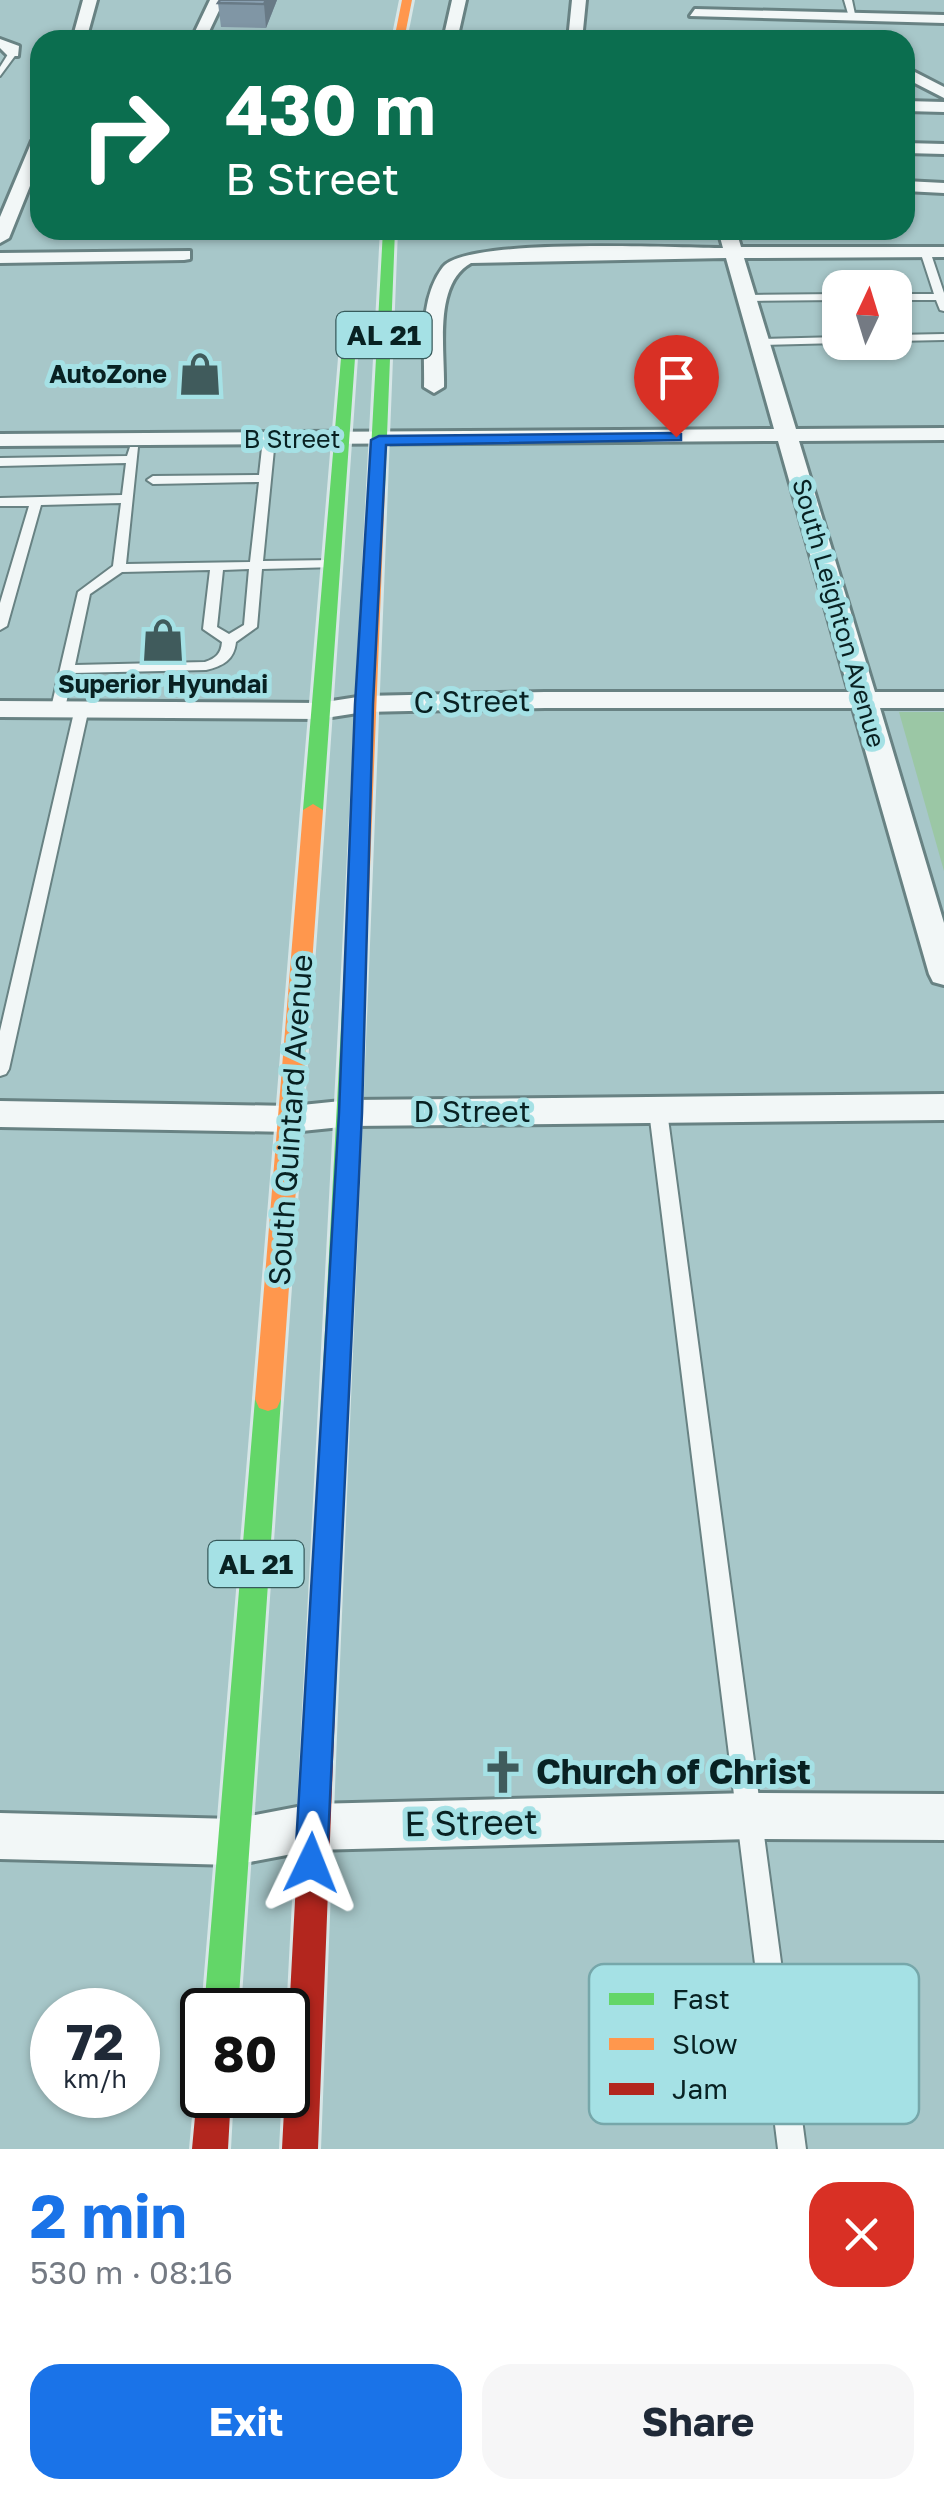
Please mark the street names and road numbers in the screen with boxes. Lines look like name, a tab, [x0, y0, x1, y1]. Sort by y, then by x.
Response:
road number: AL 21	[336, 312, 432, 358]
street label: B Street	[243, 423, 341, 454]
street label: South Leighton Avenue	[786, 475, 893, 751]
street label: C Street	[413, 682, 531, 720]
street label: South Quintard Avenue	[260, 953, 320, 1287]
street label: D Street	[413, 1093, 531, 1129]
road number: AL 21	[208, 1541, 304, 1587]
street label: E Street	[404, 1800, 538, 1844]

